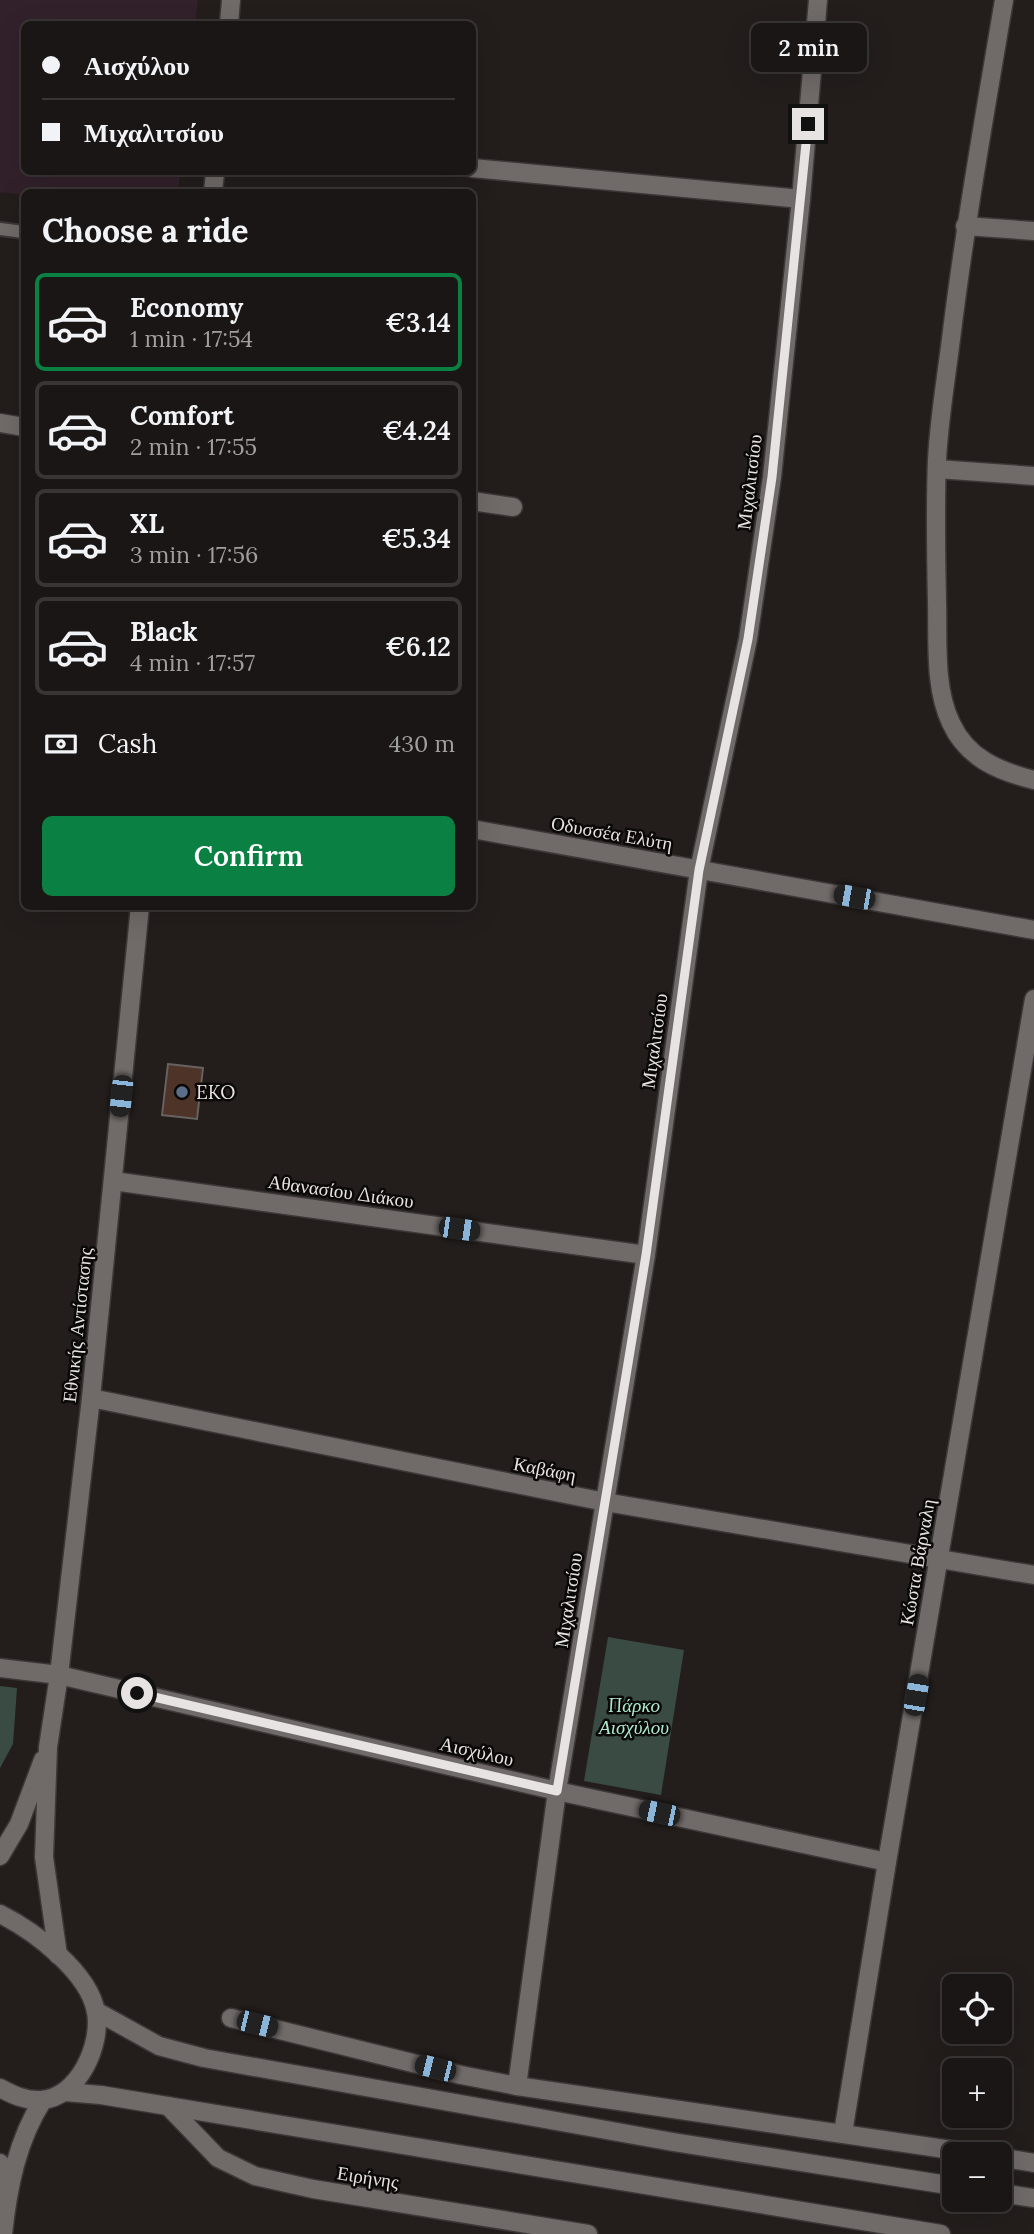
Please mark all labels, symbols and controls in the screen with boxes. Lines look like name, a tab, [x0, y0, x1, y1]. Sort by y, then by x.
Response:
callout: 2 min	[750, 23, 866, 72]
text: 2 min	[779, 33, 839, 62]
text: Αισχύλου	[84, 49, 190, 82]
route end	[792, 108, 824, 140]
text: Μιχαλιτσίου	[84, 116, 224, 149]
text: Choose a ride	[42, 210, 249, 251]
icon: car	[46, 291, 109, 354]
text: Economy	[130, 291, 243, 324]
text: €3.14	[385, 306, 451, 339]
text: 1 min · 17:54	[130, 324, 253, 353]
icon: car	[46, 399, 109, 462]
text: Comfort	[130, 399, 234, 432]
text: €4.24	[382, 414, 451, 447]
text: 2 min · 17:55	[130, 432, 257, 461]
street label: Μιχαλιτσίου	[731, 433, 767, 531]
icon: car	[46, 507, 109, 570]
text: XL	[130, 507, 164, 540]
text: €5.34	[381, 522, 451, 555]
text: 3 min · 17:56	[130, 540, 258, 569]
icon: car	[46, 615, 109, 678]
text: Black	[130, 615, 198, 648]
text: €6.12	[385, 630, 451, 663]
text: 4 min · 17:57	[130, 648, 255, 677]
icon: cash	[42, 725, 80, 763]
text: Cash	[98, 727, 157, 760]
text: 430 m	[389, 729, 455, 758]
street label: Οδυσσέα Ελύτη	[549, 811, 675, 855]
button: Confirm	[42, 816, 455, 896]
car	[832, 883, 877, 911]
street label: Μιχαλιτσίου	[635, 992, 673, 1090]
car	[109, 1074, 134, 1118]
place label: EKO	[196, 1080, 235, 1104]
marker: EKO	[174, 1084, 190, 1100]
street label: Αθανασίου Διάκου	[267, 1169, 415, 1213]
car	[437, 1216, 482, 1242]
street label: Εθνικής Αντίστασης	[57, 1246, 97, 1404]
street label: Καβάφη	[512, 1451, 578, 1487]
street label: Κώστα Βάρναλη	[894, 1497, 940, 1627]
street label: Μιχαλιτσίου	[549, 1551, 587, 1649]
car	[903, 1672, 930, 1718]
route start	[121, 1677, 153, 1709]
park label: Πάρκο Αισχύλου	[597, 1693, 669, 1739]
street label: Αισχύλου	[438, 1731, 516, 1771]
car	[637, 1798, 682, 1828]
map controls	[942, 1974, 1012, 2212]
button: locate	[942, 1974, 1012, 2044]
car	[235, 2009, 280, 2039]
car	[413, 2053, 458, 2083]
button: +	[942, 2058, 1012, 2128]
button: −	[942, 2142, 1012, 2212]
street label: Ειρήνης	[335, 2160, 401, 2194]

